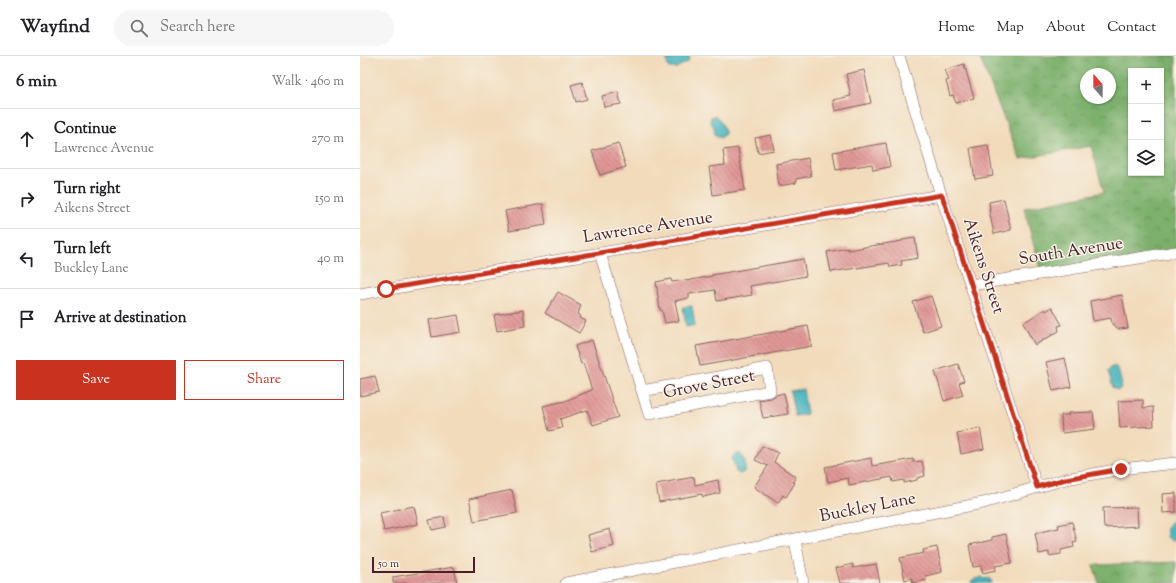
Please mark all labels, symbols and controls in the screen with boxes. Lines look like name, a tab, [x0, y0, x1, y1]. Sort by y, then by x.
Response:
search box	[114, 10, 394, 46]
text: Wayfind	[20, 14, 90, 41]
icon: search	[128, 17, 150, 39]
text: Search here	[160, 17, 235, 38]
text: Home	[938, 18, 975, 38]
text: Map	[997, 18, 1024, 38]
text: About	[1046, 18, 1085, 38]
text: Contact	[1107, 18, 1156, 38]
north arrow	[1080, 68, 1116, 104]
map controls	[1128, 68, 1164, 176]
button: +	[1128, 68, 1164, 104]
text: 6 min	[16, 70, 57, 94]
text: Walk · 460 m	[271, 73, 344, 91]
button: −	[1128, 104, 1164, 140]
text: Continue	[54, 119, 116, 140]
icon: ahead	[16, 128, 38, 150]
text: 270 m	[311, 130, 344, 148]
text: Lawrence Avenue	[54, 140, 154, 158]
button: layers	[1128, 140, 1164, 176]
text: Turn right	[54, 179, 120, 200]
icon: right	[16, 188, 38, 210]
text: 150 m	[315, 190, 344, 208]
text: Aikens Street	[54, 200, 130, 218]
street label: Lawrence Avenue	[582, 206, 715, 250]
street label: Aikens Street	[956, 215, 1010, 317]
street label: South Avenue	[1017, 232, 1125, 272]
text: Turn left	[54, 239, 111, 260]
icon: left	[16, 248, 38, 270]
text: 40 m	[317, 250, 344, 268]
text: Buckley Lane	[54, 260, 129, 278]
route start	[377, 280, 395, 298]
icon: arrive	[16, 308, 38, 330]
text: Arrive at destination	[54, 308, 187, 329]
button: Save	[16, 360, 176, 400]
button: Share	[184, 360, 344, 400]
street label: Grove Street	[661, 364, 757, 406]
route end	[1112, 460, 1130, 478]
street label: Buckley Lane	[818, 487, 918, 529]
scale bar	[372, 555, 475, 574]
text: 50 m	[378, 556, 399, 572]

